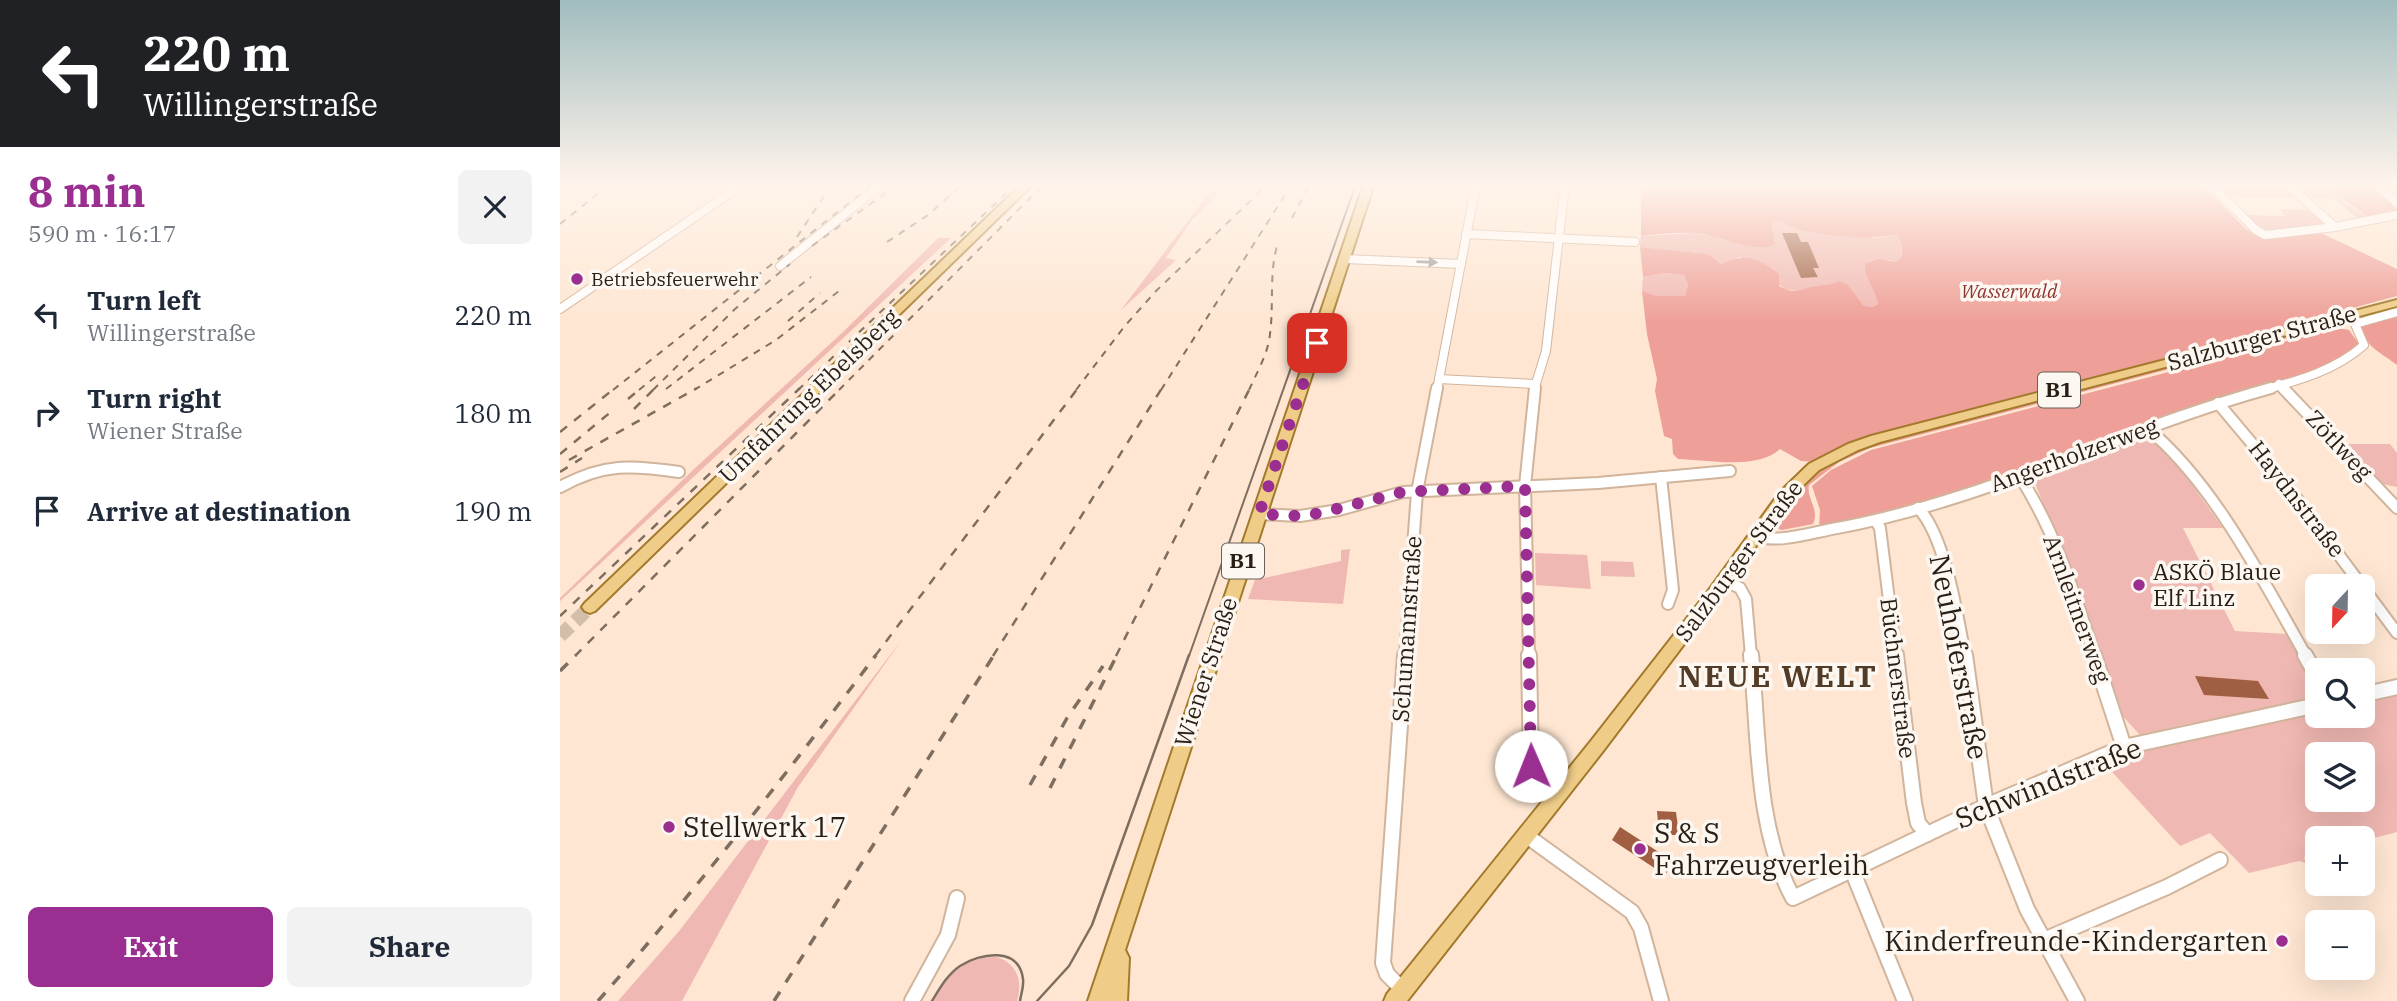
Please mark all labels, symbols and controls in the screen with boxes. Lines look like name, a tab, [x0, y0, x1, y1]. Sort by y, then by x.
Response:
text: 220 m	[143, 21, 290, 84]
icon: left	[28, 28, 119, 119]
text: Willingerstraße	[143, 83, 378, 125]
text: 8 min	[28, 164, 146, 219]
button: close	[458, 170, 532, 244]
text: 590 m · 16:17	[28, 218, 177, 248]
one-way arrow	[1417, 257, 1439, 268]
place label: Betriebsfeuerwehr	[591, 267, 759, 291]
marker: Betriebsfeuerwehr	[569, 271, 585, 287]
park label: Wasserwald	[1961, 279, 2058, 303]
text: Turn left	[87, 283, 201, 317]
icon: left	[28, 296, 66, 334]
street label: Salzburger Straße	[2164, 297, 2360, 377]
text: 220 m	[454, 298, 532, 332]
street label: Umfahrung Ebelsberg	[712, 301, 905, 489]
pin	[1287, 313, 1347, 373]
text: Willingerstraße	[87, 317, 256, 347]
icon: arrive	[1298, 324, 1336, 362]
road number: B1	[2038, 372, 2080, 408]
text: Turn right	[87, 381, 221, 415]
icon: right	[28, 394, 66, 432]
text: 180 m	[454, 396, 532, 430]
street label: Zötlweg	[2300, 403, 2380, 486]
street label: Angerholzerweg	[1985, 410, 2162, 498]
text: Wiener Straße	[87, 415, 243, 445]
street label: Haydnstraße	[2243, 434, 2353, 563]
street label: Salzburger Straße	[1668, 474, 1809, 647]
icon: arrive	[28, 492, 66, 530]
text: Arrive at destination	[87, 494, 351, 528]
text: 190 m	[454, 494, 532, 528]
street label: Arnleitnerweg	[2037, 530, 2119, 687]
street label: Schumannstraße	[1385, 535, 1427, 723]
road number: B1	[1222, 544, 1264, 578]
street label: Neuhoferstraße	[1921, 551, 1997, 762]
place label: ASKÖ Blaue Elf Linz	[2153, 556, 2281, 612]
north arrow	[2305, 574, 2375, 644]
map controls	[2305, 574, 2375, 980]
marker: ASKÖ Blaue Elf Linz	[2131, 577, 2147, 593]
street label: Wiener Straße	[1167, 593, 1243, 750]
street label: Büchnerstraße	[1874, 596, 1924, 760]
district label: NEUE WELT	[1678, 656, 1878, 695]
button: search	[2305, 658, 2375, 728]
street label: Schwindstraße	[1949, 728, 2146, 837]
position arrow	[1494, 729, 1568, 803]
button: layers	[2305, 742, 2375, 812]
place label: Stellwerk 17	[683, 808, 847, 845]
place label: S & S Fahrzeugverleih	[1654, 814, 1869, 883]
marker: Stellwerk 17	[661, 819, 677, 835]
button: +	[2305, 826, 2375, 896]
marker: S & S Fahrzeugverleih	[1632, 841, 1648, 857]
button: Exit	[28, 907, 273, 987]
button: Share	[287, 907, 532, 987]
button: −	[2305, 910, 2375, 980]
place label: Kinderfreunde-Kindergarten	[1884, 922, 2268, 959]
marker: Kinderfreunde-Kindergarten	[2274, 933, 2290, 949]

